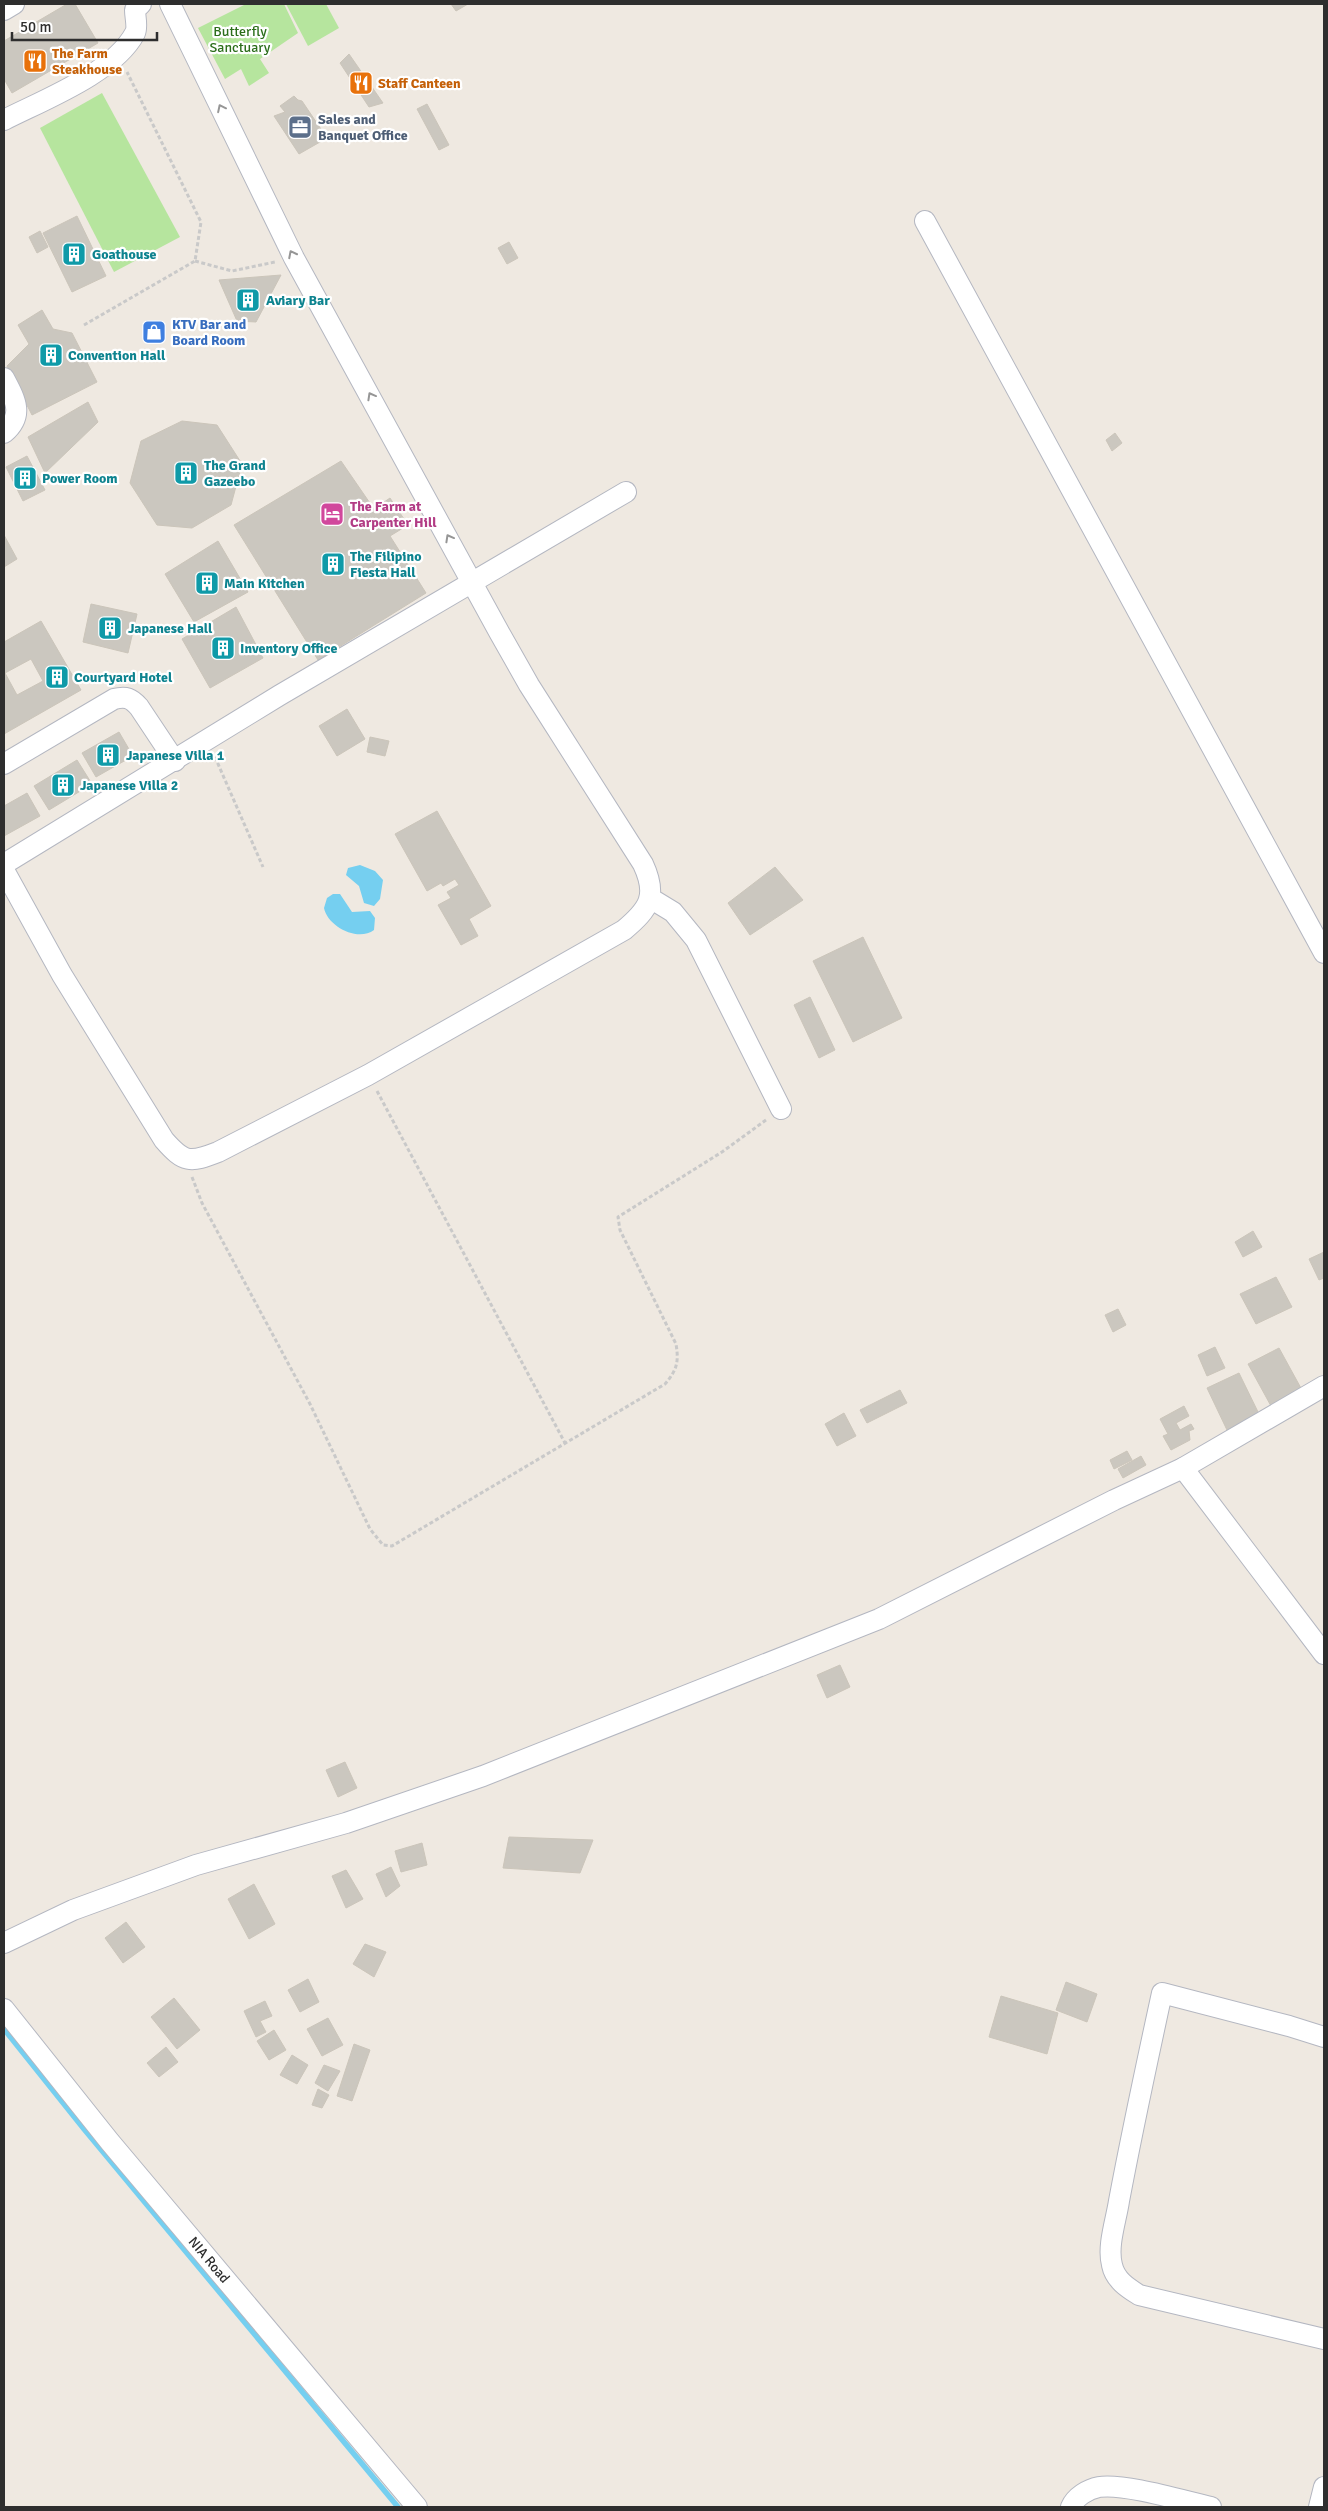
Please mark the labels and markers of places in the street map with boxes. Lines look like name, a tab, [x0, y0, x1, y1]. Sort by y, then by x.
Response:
place label: The Farm Steakhouse	[52, 45, 122, 78]
restaurant icon: The Farm Steakhouse	[22, 48, 48, 74]
restaurant icon: Staff Canteen	[348, 70, 374, 96]
place label: Staff Canteen	[378, 75, 461, 92]
place label: Sales and Banquet Office	[318, 111, 408, 144]
office icon: Sales and Banquet Office	[287, 114, 313, 140]
building icon: Goathouse	[61, 241, 87, 267]
place label: Goathouse	[92, 246, 157, 263]
building icon: Aviary Bar	[235, 287, 261, 313]
place label: Aviary Bar	[266, 292, 330, 309]
place label: KTV Bar and Board Room	[172, 316, 247, 349]
shop icon: KTV Bar and Board Room	[141, 319, 167, 345]
building icon: Convention Hall	[38, 342, 64, 368]
place label: Convention Hall	[68, 347, 166, 364]
place label: The Grand Gazeebo	[204, 457, 266, 490]
building icon: The Grand Gazeebo	[173, 460, 199, 486]
building icon: Power Room	[12, 465, 38, 491]
place label: Power Room	[42, 470, 118, 487]
place label: The Farm at Carpenter Hill	[350, 498, 437, 531]
hotel icon: The Farm at Carpenter Hill	[319, 501, 345, 527]
place label: The Filipino Fiesta Hall	[350, 548, 421, 581]
building icon: The Filipino Fiesta Hall	[320, 551, 346, 577]
building icon: Main Kitchen	[194, 570, 220, 596]
place label: Main Kitchen	[224, 575, 305, 592]
building icon: Japanese Hall	[97, 615, 123, 641]
place label: Japanese Hall	[128, 620, 213, 637]
building icon: Inventory Office	[210, 635, 236, 661]
place label: Inventory Office	[240, 640, 337, 657]
building icon: Courtyard Hotel	[44, 664, 70, 690]
place label: Courtyard Hotel	[74, 669, 173, 686]
building icon: Japanese Villa 1	[95, 742, 121, 768]
place label: Japanese Villa 1	[126, 747, 225, 764]
building icon: Japanese Villa 2	[50, 772, 76, 798]
place label: Japanese Villa 2	[80, 777, 178, 794]

